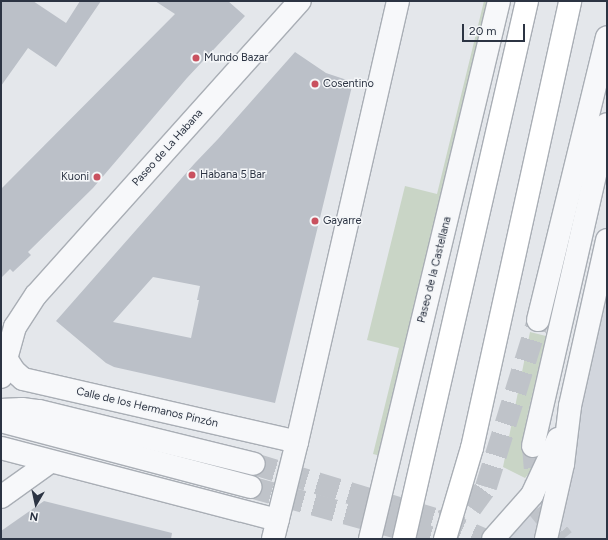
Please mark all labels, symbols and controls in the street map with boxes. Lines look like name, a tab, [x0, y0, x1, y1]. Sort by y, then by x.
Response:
scale bar	[464, 16, 527, 42]
text: 20 m	[469, 24, 497, 38]
place label: Mundo Bazar	[204, 51, 268, 65]
marker: Mundo Bazar	[191, 53, 201, 63]
place label: Cosentino	[323, 77, 374, 91]
marker: Cosentino	[310, 79, 320, 89]
street label: Paseo de La Habana	[130, 107, 206, 189]
place label: Habana 5 Bar	[200, 168, 265, 182]
place label: Kuoni	[61, 170, 89, 184]
marker: Habana 5 Bar	[187, 170, 197, 180]
marker: Kuoni	[92, 172, 102, 182]
place label: Gayarre	[323, 214, 362, 228]
marker: Gayarre	[310, 216, 320, 226]
street label: Paseo de la Castellana	[415, 216, 455, 324]
street label: Calle de los Hermanos Pinzón	[75, 385, 219, 431]
north arrow	[16, 484, 56, 524]
text: N	[29, 509, 39, 523]

